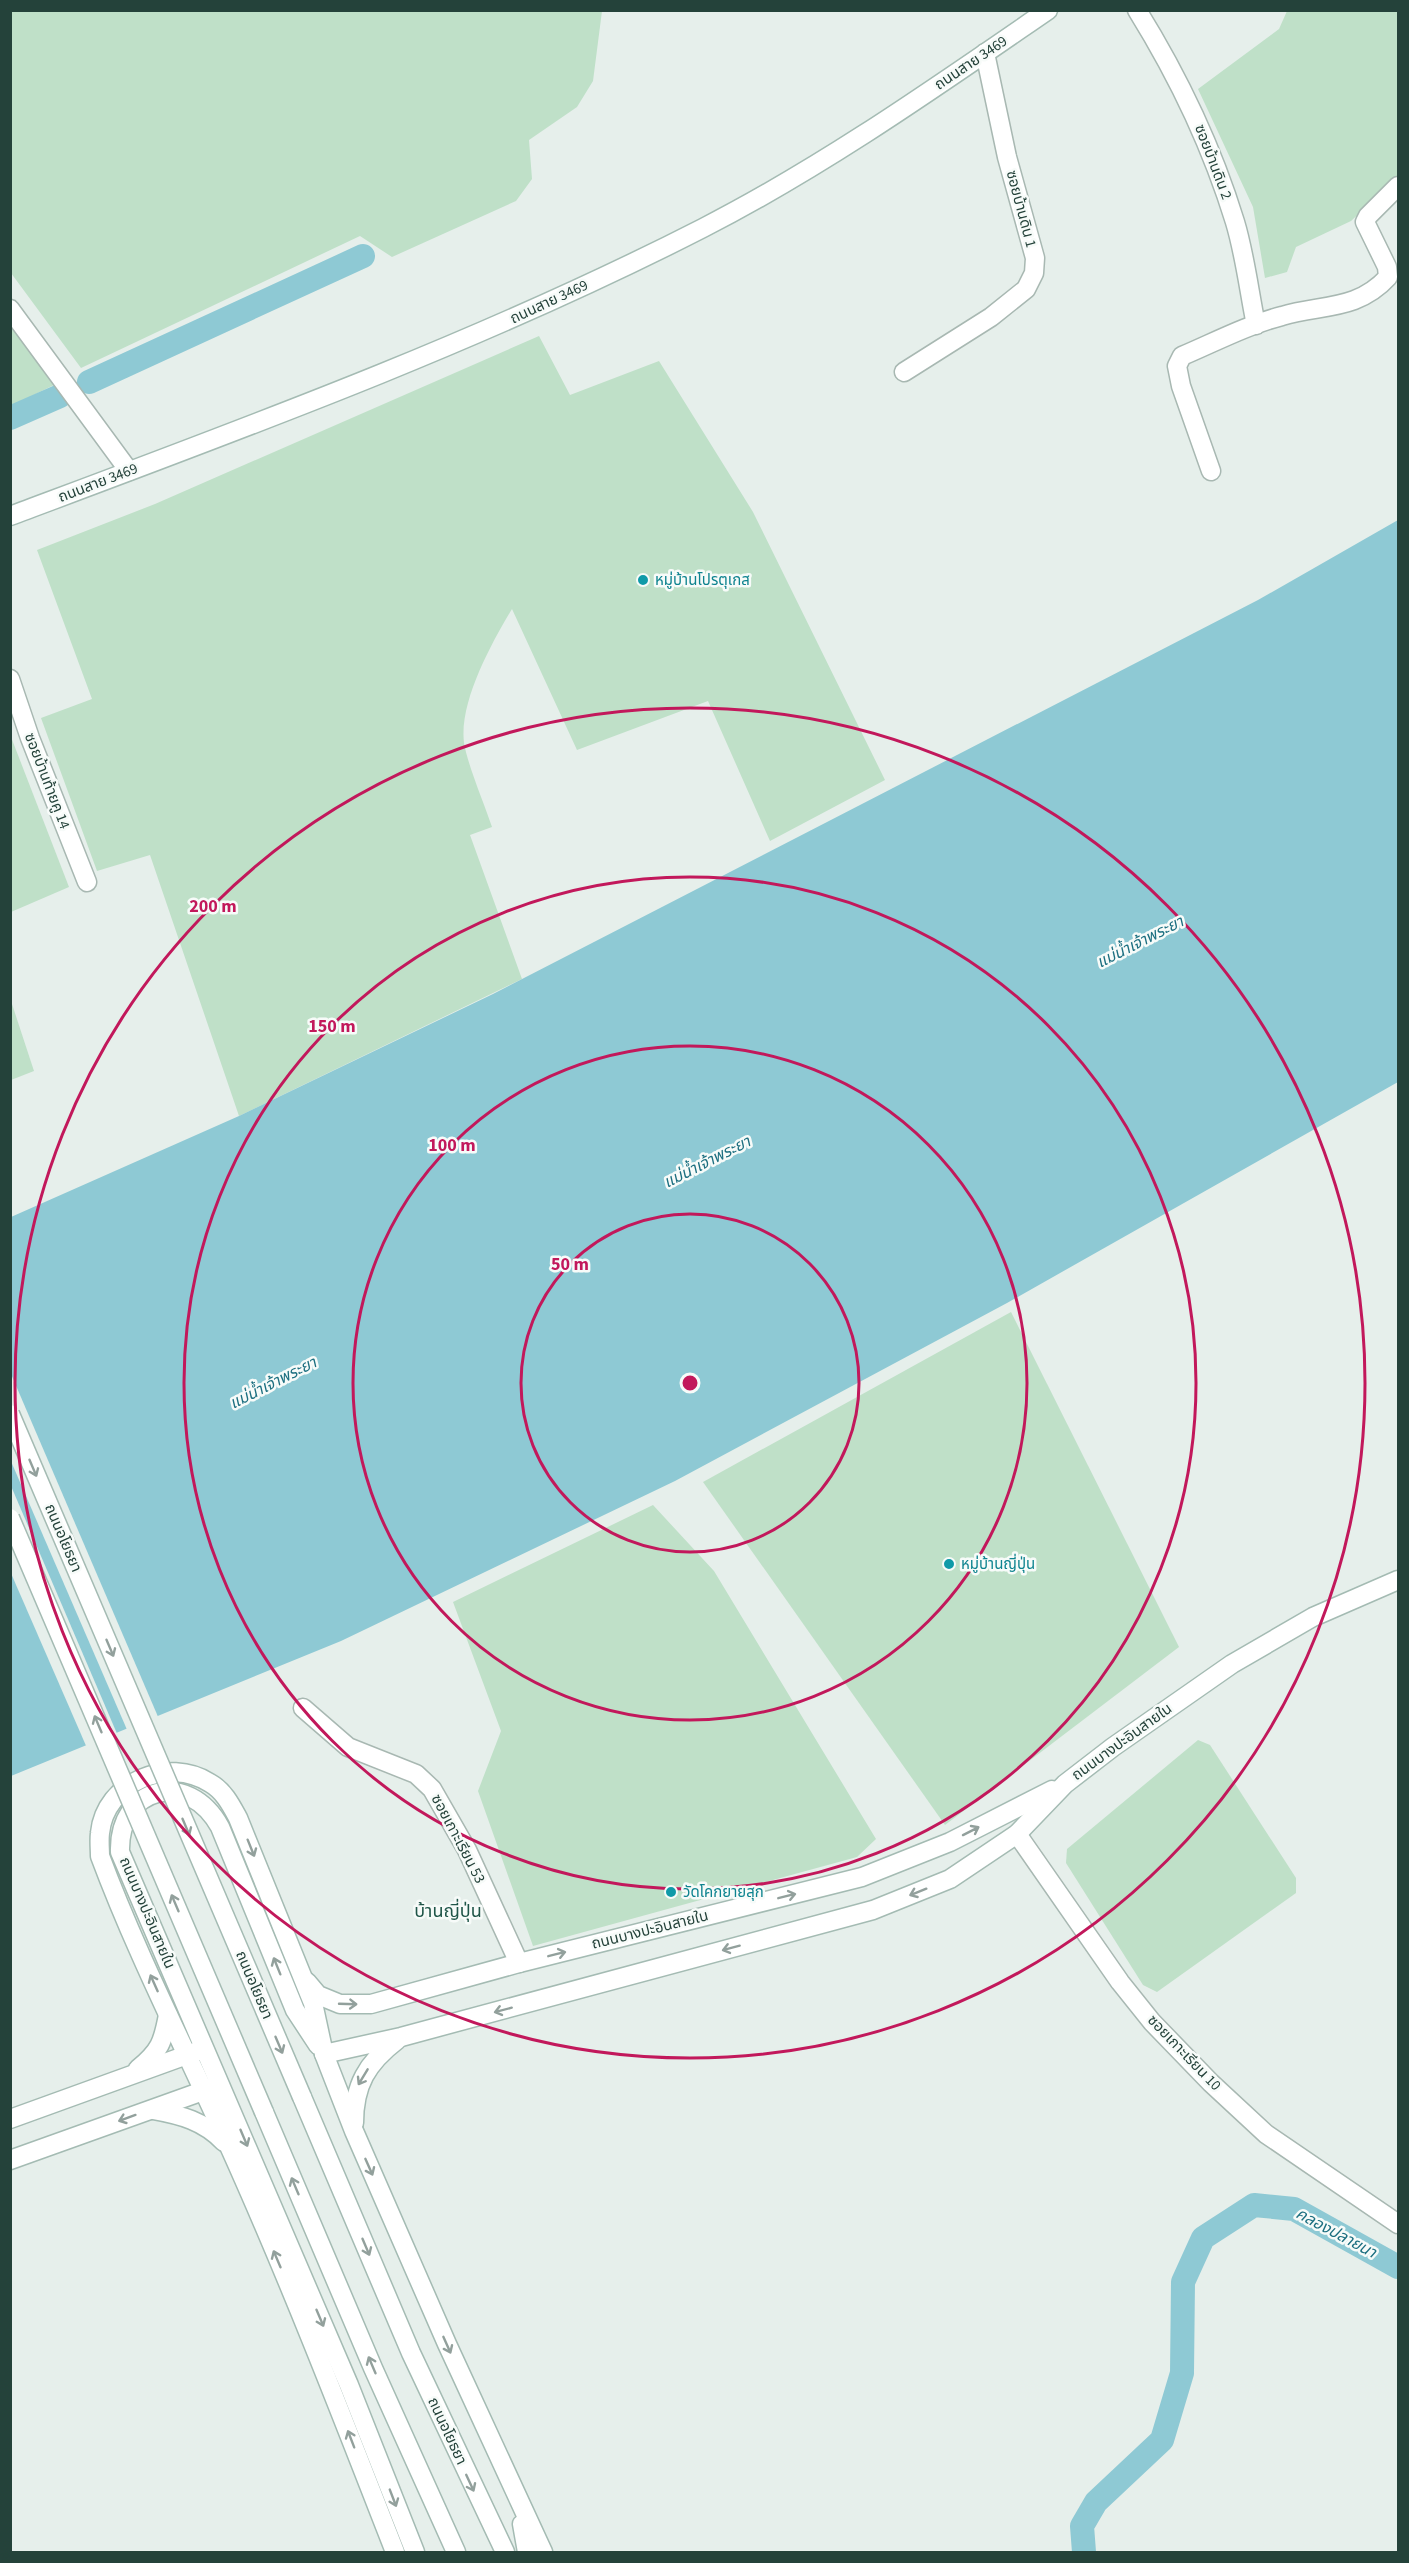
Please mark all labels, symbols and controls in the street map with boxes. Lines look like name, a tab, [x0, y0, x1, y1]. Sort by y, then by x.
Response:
street label: ถนนสาย 3469	[930, 31, 1012, 95]
street label: ซอยบ้านดิน 2	[1189, 121, 1237, 203]
street label: ซอยบ้านดิน 1	[1001, 168, 1041, 250]
street label: ถนนสาย 3469	[507, 275, 591, 329]
street label: ถนนสาย 3469	[55, 458, 141, 508]
place label: หมู่บ้านโปรตุเกส	[655, 570, 750, 591]
marker: หมู่บ้านโปรตุเกส	[636, 573, 650, 587]
street label: ซอยบ้านท้ายคู 14	[19, 730, 75, 833]
text: 200 m	[189, 894, 237, 919]
water label: แม่น้ำเจ้าพระยา	[1092, 909, 1189, 973]
text: 150 m	[308, 1014, 356, 1039]
water label: แม่น้ำเจ้าพระยา	[659, 1129, 756, 1193]
text: 100 m	[428, 1133, 476, 1158]
text: 50 m	[551, 1252, 589, 1277]
water label: แม่น้ำเจ้าพระยา	[225, 1350, 322, 1414]
centre of rings	[680, 1373, 700, 1393]
one-way arrow	[29, 1459, 40, 1477]
street label: ถนนอโยธยา	[39, 1501, 87, 1575]
place label: หมู่บ้านญี่ปุ่น	[961, 1553, 1035, 1575]
marker: หมู่บ้านญี่ปุ่น	[942, 1557, 956, 1571]
one-way arrow	[105, 1638, 116, 1656]
street label: ถนนบางปะอินสายใน	[1067, 1698, 1177, 1786]
one-way arrow	[92, 1715, 103, 1733]
street label: ซอยเกาะเรียน 53	[426, 1791, 490, 1887]
one-way arrow	[182, 1818, 193, 1836]
one-way arrow	[961, 1825, 979, 1837]
one-way arrow	[246, 1839, 257, 1857]
street label: ถนนบางปะอินสายใน	[114, 1854, 180, 1972]
place label: วัดโคกยายสุก	[683, 1882, 764, 1903]
marker: วัดโคกยายสุก	[664, 1885, 678, 1899]
one-way arrow	[909, 1887, 928, 1898]
one-way arrow	[777, 1889, 796, 1901]
one-way arrow	[169, 1895, 180, 1913]
district label: บ้านญี่ปุ่น	[414, 1898, 482, 1924]
street label: ถนนบางปะอินสายใน	[589, 1905, 711, 1955]
one-way arrow	[722, 1943, 741, 1954]
one-way arrow	[548, 1947, 567, 1959]
street label: ถนนอโยธยา	[230, 1948, 278, 2022]
one-way arrow	[270, 1957, 281, 1975]
one-way arrow	[148, 1974, 159, 1992]
one-way arrow	[338, 1998, 358, 2009]
one-way arrow	[493, 2004, 512, 2016]
street label: ซอยเกาะเรียน 10	[1142, 2010, 1226, 2096]
one-way arrow	[275, 2036, 286, 2054]
one-way arrow	[357, 2068, 369, 2085]
one-way arrow	[118, 2114, 136, 2125]
one-way arrow	[239, 2128, 250, 2147]
one-way arrow	[364, 2157, 375, 2175]
one-way arrow	[289, 2177, 300, 2195]
water label: คลองปลายนา	[1292, 2203, 1381, 2264]
one-way arrow	[361, 2238, 372, 2256]
one-way arrow	[271, 2250, 282, 2268]
one-way arrow	[315, 2308, 327, 2326]
one-way arrow	[442, 2336, 454, 2354]
one-way arrow	[366, 2356, 377, 2375]
street label: ถนนอโยธยา	[422, 2394, 472, 2468]
one-way arrow	[344, 2430, 355, 2449]
one-way arrow	[465, 2473, 477, 2491]
one-way arrow	[388, 2489, 399, 2507]

